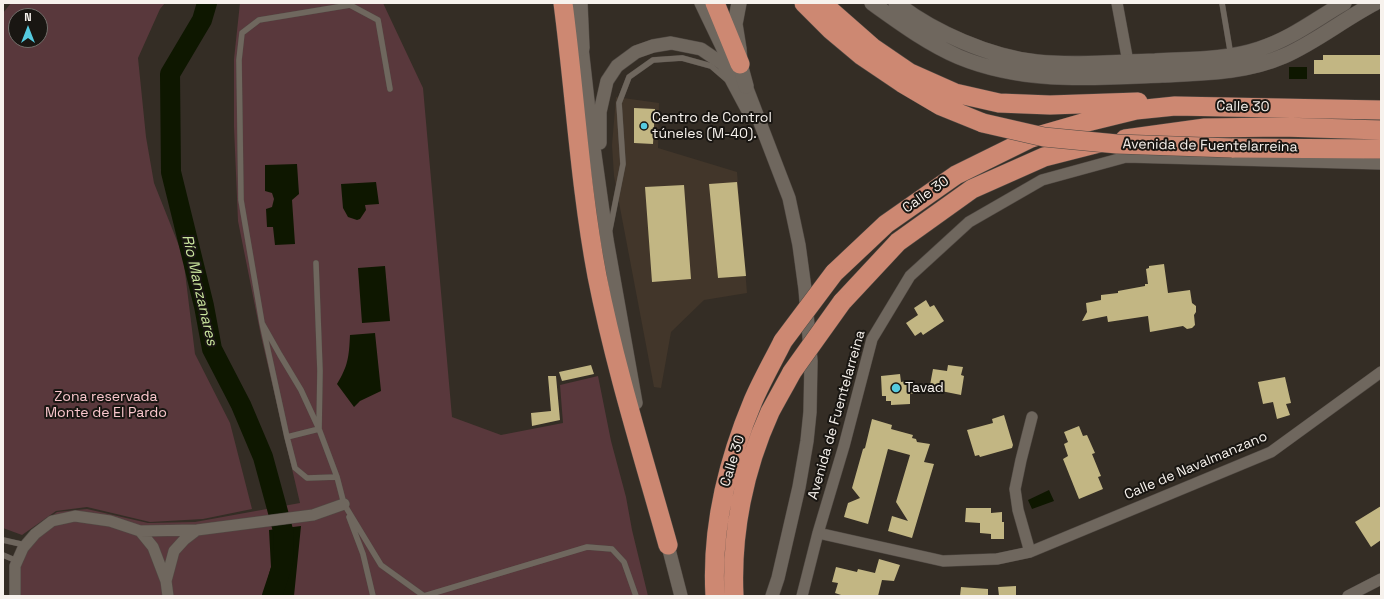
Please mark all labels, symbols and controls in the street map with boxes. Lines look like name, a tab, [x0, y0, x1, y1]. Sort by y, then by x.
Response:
north arrow	[8, 8, 48, 48]
text: N	[24, 10, 32, 24]
street label: Calle 30	[1216, 98, 1270, 116]
place label: Centro de Control túneles (M-40).	[652, 110, 772, 142]
marker: Centro de Control túneles (M-40).	[639, 121, 649, 131]
street label: Avenida de Fuentelarreina	[1122, 136, 1298, 156]
street label: Calle 30	[899, 173, 953, 217]
water label: Río Manzanares	[177, 233, 221, 347]
street label: Avenida de Fuentelarreina	[805, 329, 869, 501]
place label: Tavad	[905, 380, 944, 396]
marker: Tavad	[890, 382, 902, 394]
park label: Zona reservada Monte de El Pardo	[45, 389, 167, 422]
street label: Calle de Navalmanzano	[1122, 428, 1270, 504]
street label: Calle 30	[717, 433, 749, 489]

